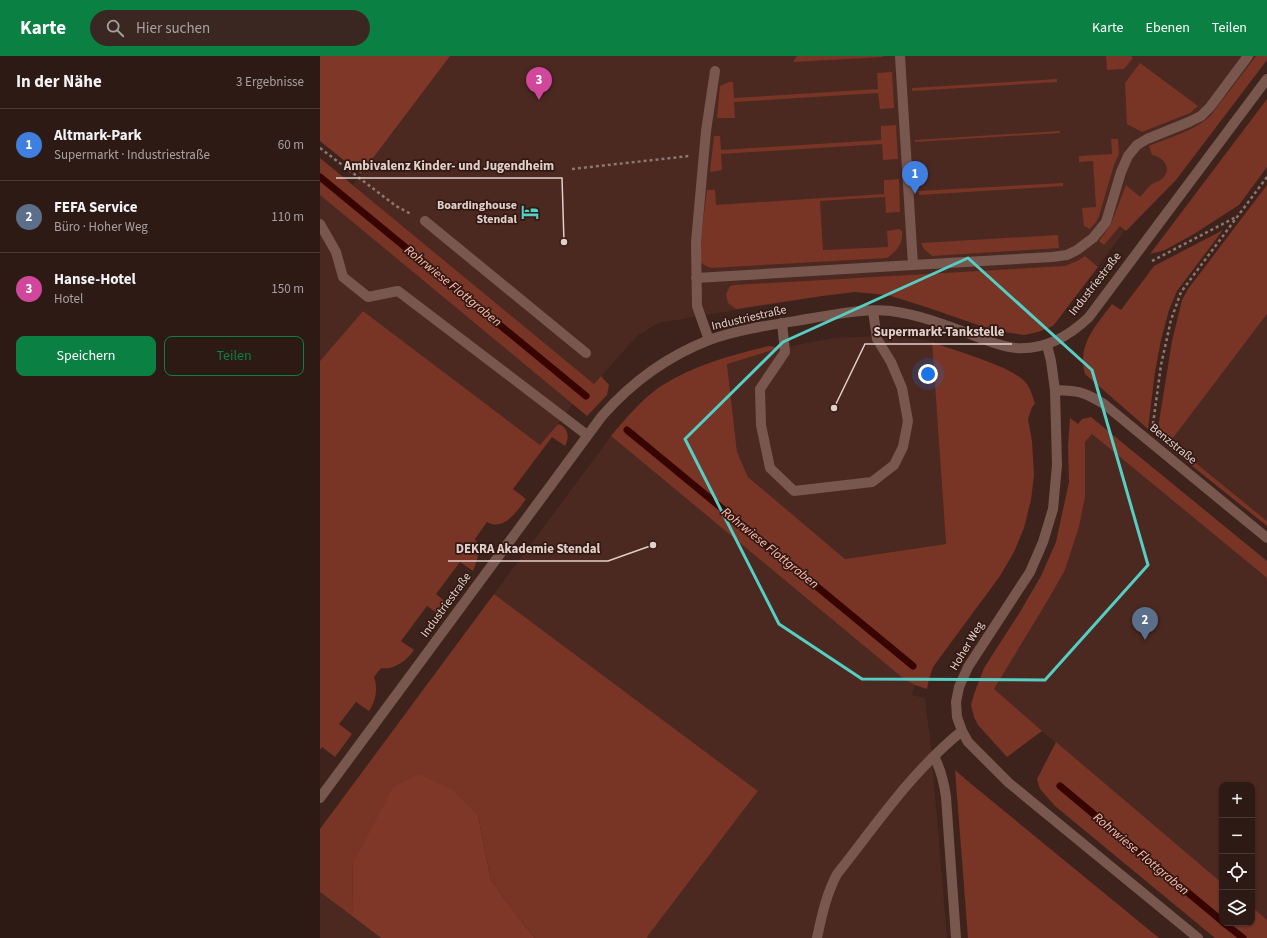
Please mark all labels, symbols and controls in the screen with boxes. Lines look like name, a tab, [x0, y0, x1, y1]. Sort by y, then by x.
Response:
search box	[90, 10, 370, 46]
text: Karte	[20, 15, 66, 42]
icon: search	[104, 17, 126, 39]
text: Hier suchen	[136, 18, 210, 39]
text: Karte	[1092, 18, 1124, 38]
text: Ebenen	[1146, 18, 1190, 38]
text: Teilen	[1212, 18, 1247, 38]
pin: 3	[526, 67, 552, 100]
text: In der Nähe	[16, 70, 102, 94]
text: 3 Ergebnisse	[236, 73, 304, 91]
text: Altmark-Park	[54, 125, 142, 146]
text: 1	[26, 136, 32, 154]
text: 60 m	[278, 136, 304, 154]
text: Supermarkt · Industriestraße	[54, 146, 210, 164]
callout: Ambivalenz Kinder- und Jugendheim	[336, 153, 562, 178]
text: Ambivalenz Kinder- und Jugendheim	[343, 157, 554, 175]
pin: 1	[902, 161, 928, 194]
text: FEFA Service	[54, 197, 138, 218]
place label: Boardinghouse Stendal	[437, 197, 518, 228]
hotel icon: Boardinghouse Stendal	[520, 202, 540, 222]
text: 2	[26, 208, 32, 226]
text: 110 m	[271, 208, 304, 226]
text: Büro · Hoher Weg	[54, 218, 148, 236]
water label: Rohrwiese Flottgraben	[401, 241, 506, 331]
street label: Industriestraße	[1065, 249, 1125, 319]
text: Hanse-Hotel	[54, 269, 136, 290]
text: 3	[26, 280, 32, 298]
text: 150 m	[271, 280, 304, 298]
text: Hotel	[54, 290, 83, 308]
street label: Industriestraße	[710, 301, 788, 335]
callout: Supermarkt-Tankstelle	[865, 319, 1012, 344]
text: Supermarkt-Tankstelle	[874, 323, 1005, 341]
button: Speichern	[16, 336, 156, 376]
button: Teilen	[164, 336, 304, 376]
your location	[918, 364, 938, 384]
street label: Benzstraße	[1146, 420, 1200, 468]
water label: Rohrwiese Flottgraben	[718, 503, 823, 593]
callout: DEKRA Akademie Stendal	[448, 536, 608, 561]
text: DEKRA Akademie Stendal	[456, 540, 601, 558]
street label: Industriestraße	[417, 569, 475, 641]
pin: 2	[1132, 607, 1158, 640]
street label: Hoher Weg	[946, 618, 988, 674]
map controls	[1219, 782, 1255, 926]
button: +	[1219, 782, 1255, 818]
water label: Rohrwiese Flottgraben	[1089, 808, 1193, 900]
button: −	[1219, 818, 1255, 854]
button: locate	[1219, 854, 1255, 890]
button: layers	[1219, 890, 1255, 926]

